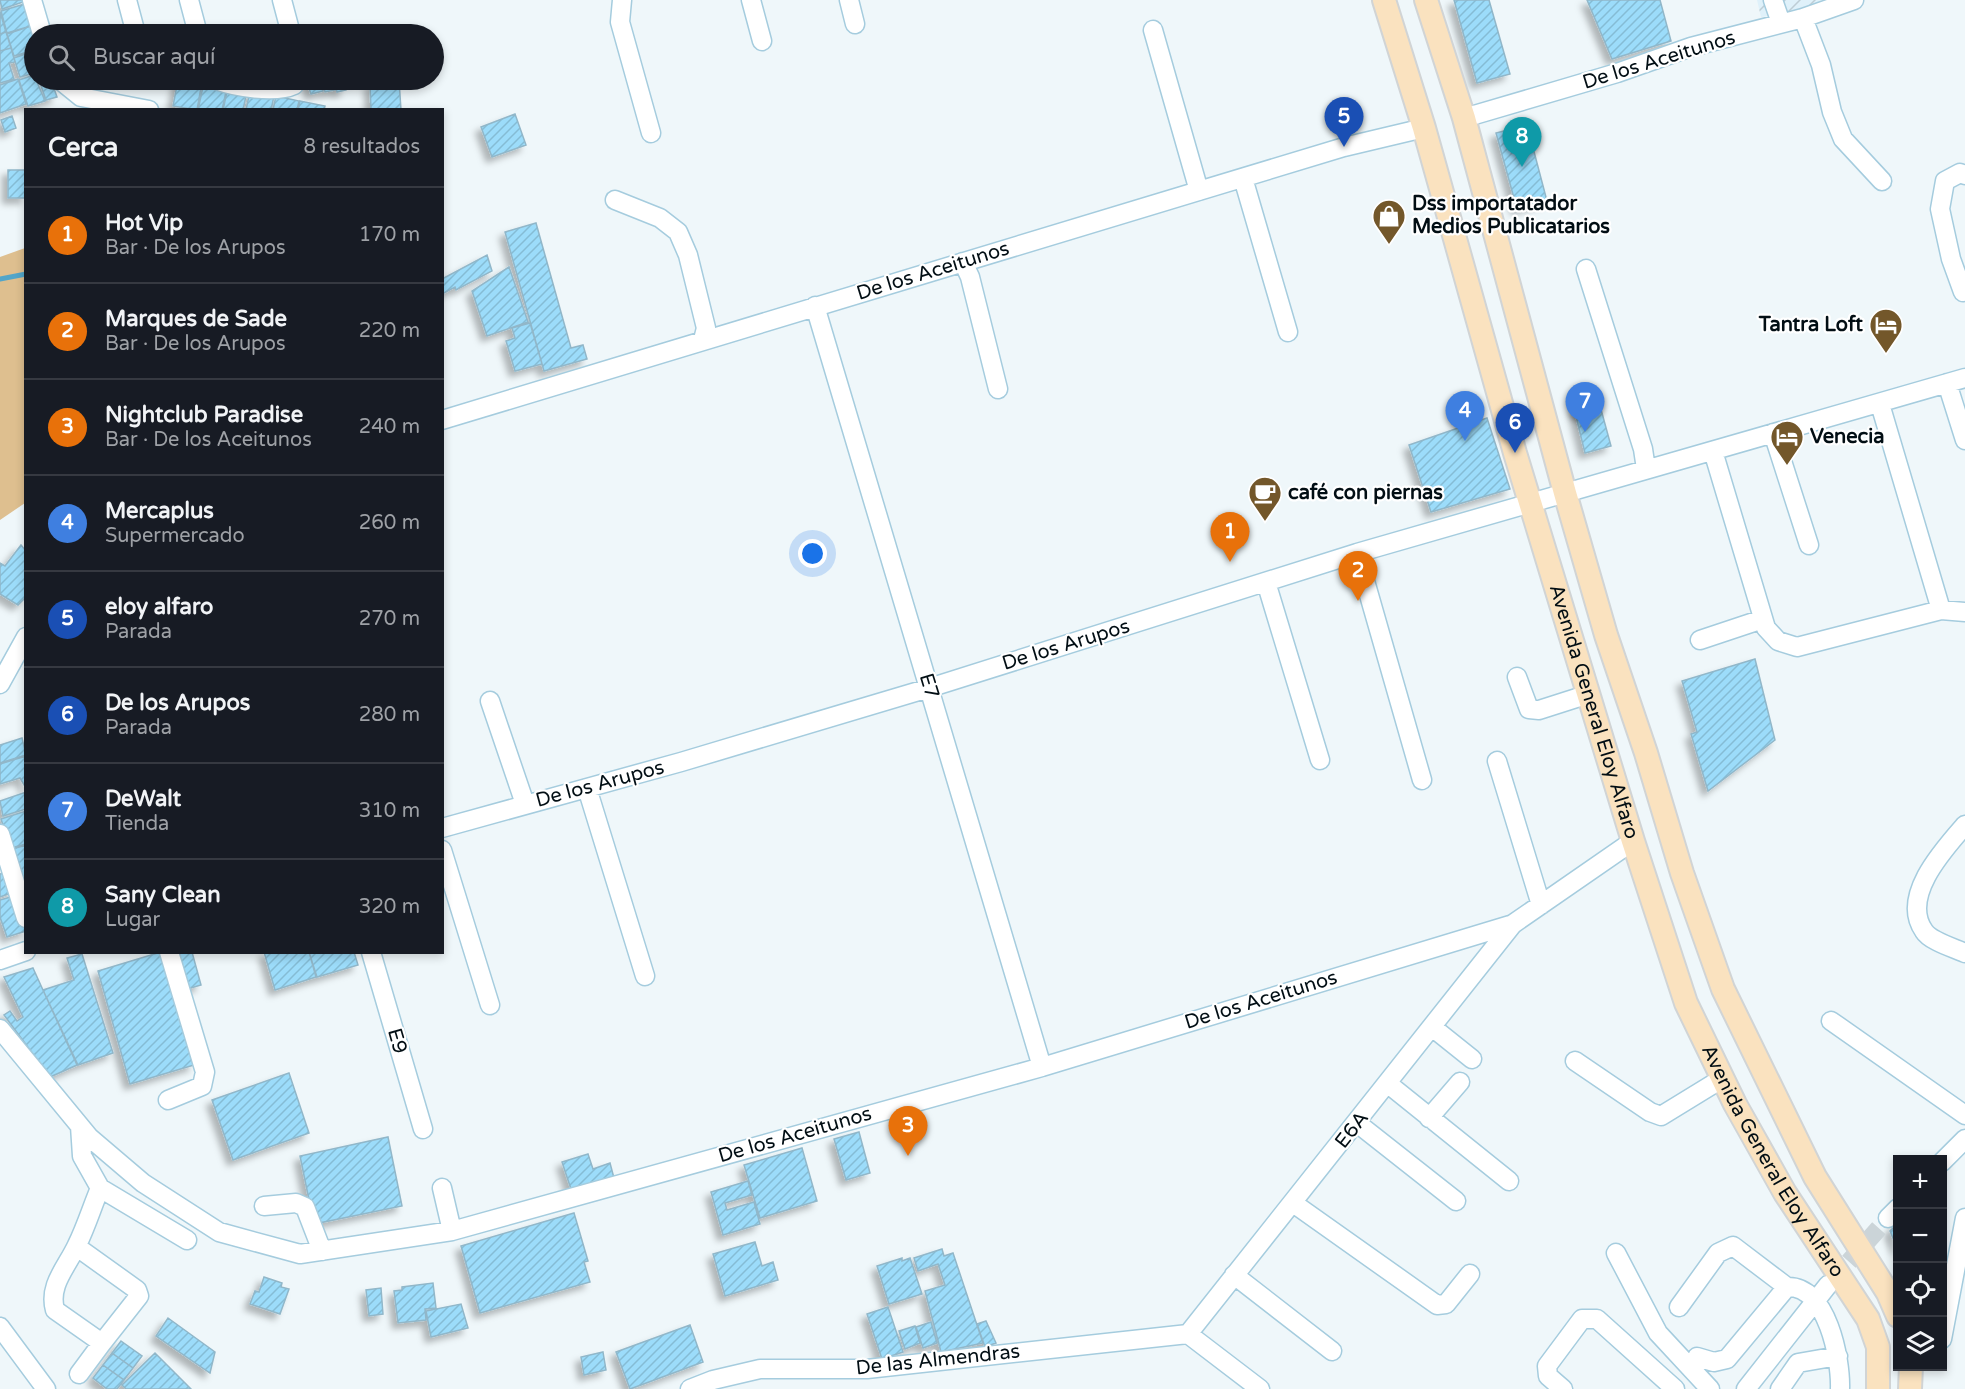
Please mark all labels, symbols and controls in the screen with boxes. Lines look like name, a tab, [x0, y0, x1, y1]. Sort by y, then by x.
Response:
search box	[24, 24, 444, 90]
street label: De los Aceitunos	[1580, 25, 1738, 95]
icon: search	[45, 41, 78, 74]
text: Buscar aquí	[93, 44, 215, 70]
pin: 5	[1324, 98, 1364, 147]
pin: 8	[1502, 118, 1541, 167]
text: Cerca	[48, 132, 118, 163]
text: 8 resultados	[304, 135, 420, 159]
place label: Dss importatador Medios Publicatarios	[1412, 192, 1610, 239]
shop icon: Dss importatador Medios Publicatarios	[1371, 198, 1407, 245]
text: Hot Vip	[105, 210, 183, 236]
text: 1	[61, 223, 74, 247]
text: 170 m	[359, 223, 420, 247]
text: Bar · De los Arupos	[105, 236, 285, 260]
street label: De los Aceitunos	[854, 236, 1012, 306]
text: Marques de Sade	[105, 306, 287, 332]
hotel icon: Tantra Loft	[1868, 307, 1904, 354]
place label: Tantra Loft	[1758, 313, 1863, 337]
text: 2	[61, 319, 74, 343]
text: 220 m	[359, 319, 420, 343]
text: Bar · De los Arupos	[105, 332, 285, 356]
pin: 7	[1566, 382, 1604, 432]
pin: 4	[1446, 392, 1484, 441]
text: Nightclub Paradise	[105, 402, 303, 428]
pin: 6	[1496, 404, 1534, 453]
text: 3	[61, 415, 74, 439]
text: 240 m	[359, 415, 420, 439]
hotel icon: Venecia	[1769, 419, 1805, 466]
place label: Venecia	[1810, 425, 1884, 449]
text: Bar · De los Aceitunos	[105, 428, 312, 452]
cafe icon: café con piernas	[1247, 475, 1283, 522]
place label: café con piernas	[1288, 481, 1443, 505]
text: Mercaplus	[105, 498, 214, 524]
text: 4	[61, 511, 74, 535]
text: 260 m	[359, 511, 420, 535]
pin: 1	[1210, 512, 1250, 562]
text: Supermercado	[105, 524, 245, 548]
your location	[798, 539, 827, 568]
pin: 2	[1338, 552, 1378, 601]
street label: Avenida General Eloy Alfaro	[1544, 581, 1644, 842]
text: eloy alfaro	[105, 594, 213, 620]
text: 5	[61, 607, 74, 631]
text: 270 m	[359, 607, 420, 631]
street label: De los Arupos	[999, 614, 1133, 676]
text: Parada	[105, 620, 172, 644]
street label: E7	[914, 670, 944, 702]
text: De los Arupos	[105, 690, 250, 716]
text: 6	[61, 703, 74, 727]
text: 280 m	[359, 703, 420, 727]
text: Parada	[105, 716, 172, 740]
street label: De los Arupos	[533, 755, 667, 813]
text: DeWalt	[105, 786, 181, 812]
text: 7	[61, 799, 74, 823]
text: 310 m	[359, 799, 420, 823]
text: Tienda	[105, 812, 169, 836]
text: Sany Clean	[105, 882, 221, 908]
text: 8	[61, 895, 74, 919]
text: 320 m	[359, 895, 420, 919]
text: Lugar	[105, 908, 160, 932]
street label: De los Aceitunos	[1182, 965, 1340, 1035]
street label: E9	[382, 1026, 412, 1056]
street label: Avenida General Eloy Alfaro	[1696, 1041, 1849, 1282]
street label: De los Aceitunos	[716, 1102, 874, 1168]
pin: 3	[888, 1106, 928, 1156]
street label: E6A	[1330, 1107, 1374, 1153]
map controls	[1893, 1155, 1947, 1371]
button: +	[1893, 1155, 1947, 1209]
button: −	[1893, 1209, 1947, 1263]
button: locate	[1893, 1263, 1947, 1317]
button: layers	[1893, 1317, 1947, 1371]
street label: De las Almendras	[855, 1339, 1021, 1381]

